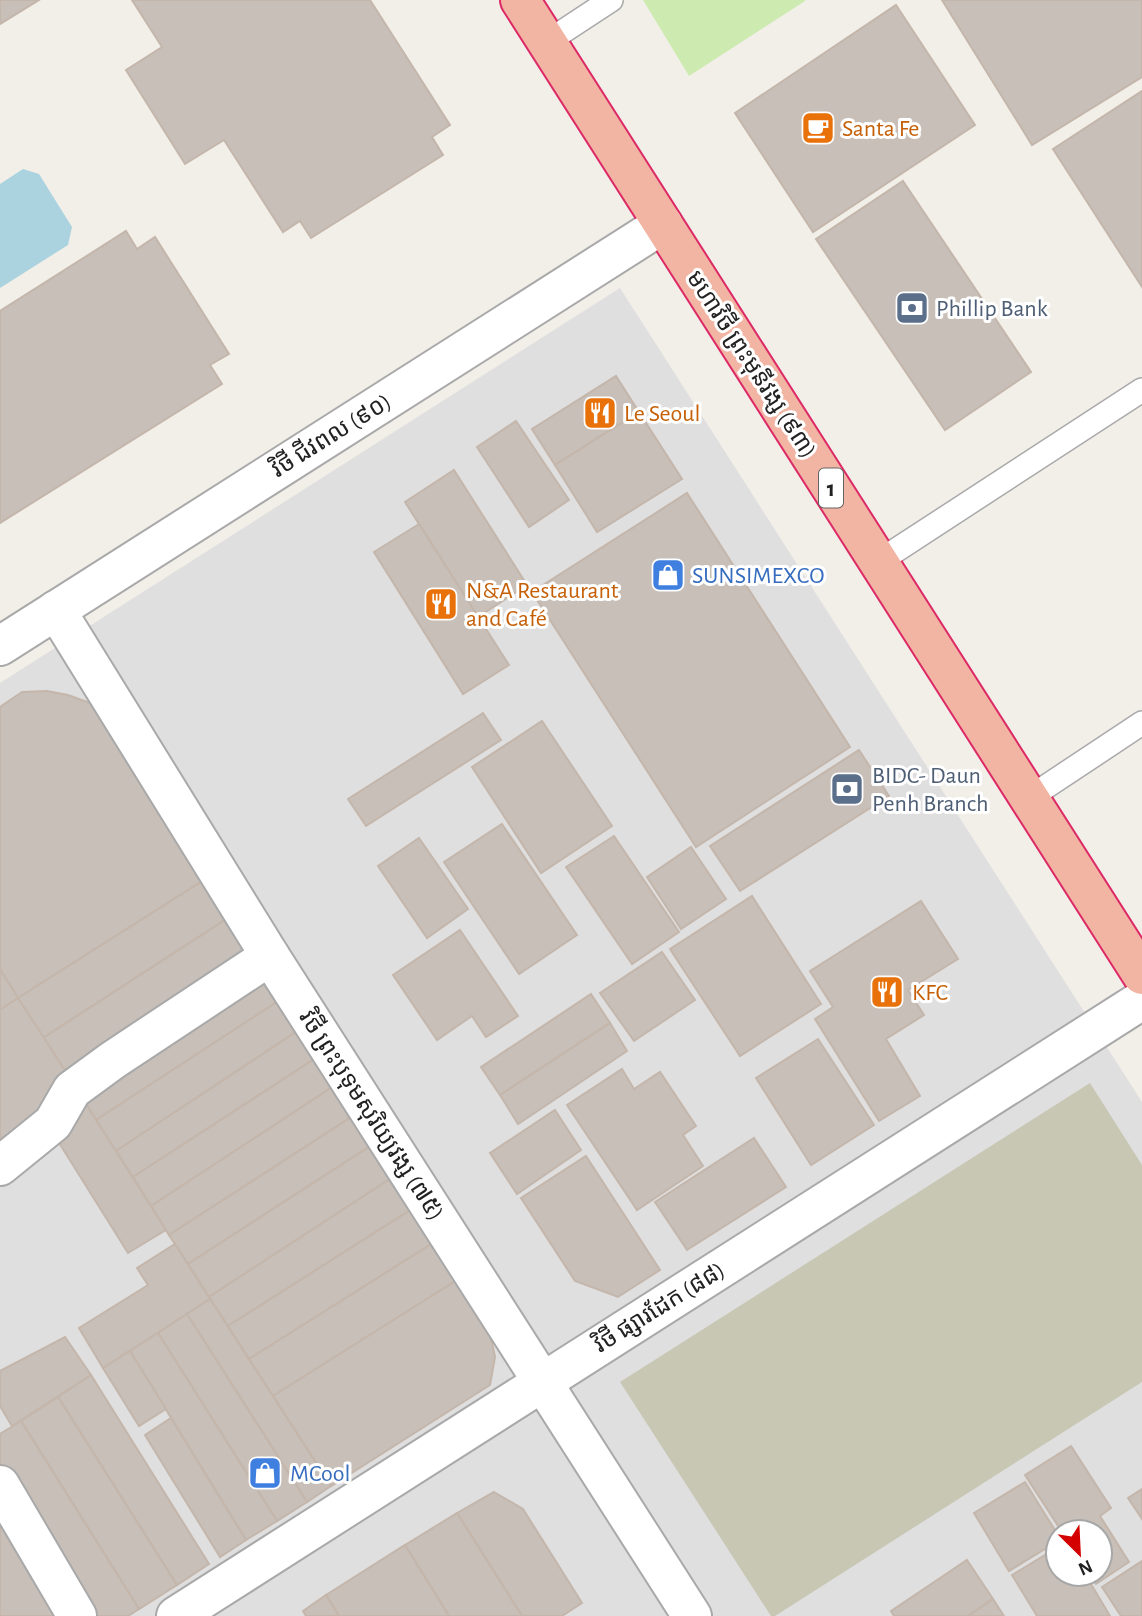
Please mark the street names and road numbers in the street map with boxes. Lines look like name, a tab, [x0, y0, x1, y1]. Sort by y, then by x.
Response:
street label: មហាវិថី ព្រះមុនីវង្ស (៩៣)	[680, 265, 824, 463]
street label: វិថី ជីវពល (៩០)	[265, 386, 396, 482]
road number: 1	[819, 468, 843, 508]
street label: វិថី ព្រះបុទុមសុរិយ្យវង្ស (៧៥)	[293, 1004, 451, 1226]
street label: វិថី ផ្សារដែក (៨៨)	[587, 1255, 730, 1359]

